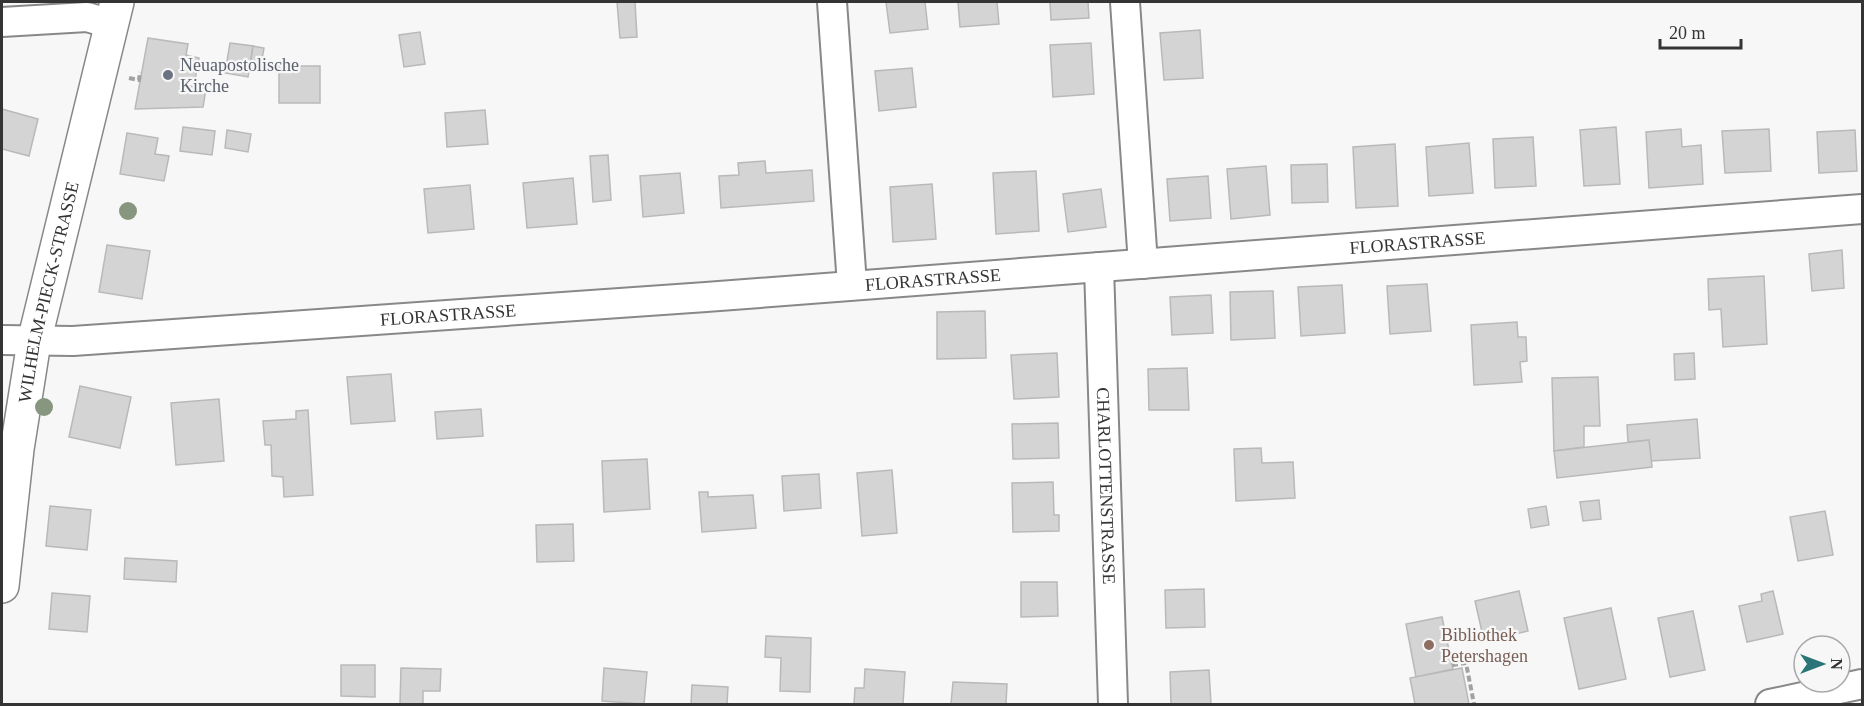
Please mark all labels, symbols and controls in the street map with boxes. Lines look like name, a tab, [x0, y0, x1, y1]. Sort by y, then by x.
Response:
scale bar	[1660, 12, 1741, 50]
text: 20 m	[1669, 23, 1706, 43]
place label: Neuapostolische Kirche	[180, 55, 299, 96]
marker: Neuapostolische Kirche	[161, 68, 175, 82]
street label: WILHELM-PIECK-STRASSE	[15, 179, 83, 404]
street label: FLORASTRASSE	[1349, 228, 1486, 258]
street label: FLORASTRASSE	[864, 265, 1001, 295]
street label: FLORASTRASSE	[380, 300, 517, 330]
street label: CHARLOTTENSTRASSE	[1093, 387, 1119, 585]
place label: Bibliothek Petershagen	[1441, 625, 1528, 666]
north arrow	[1792, 634, 1852, 694]
marker: Bibliothek Petershagen	[1422, 638, 1436, 652]
text: N	[1828, 658, 1845, 670]

